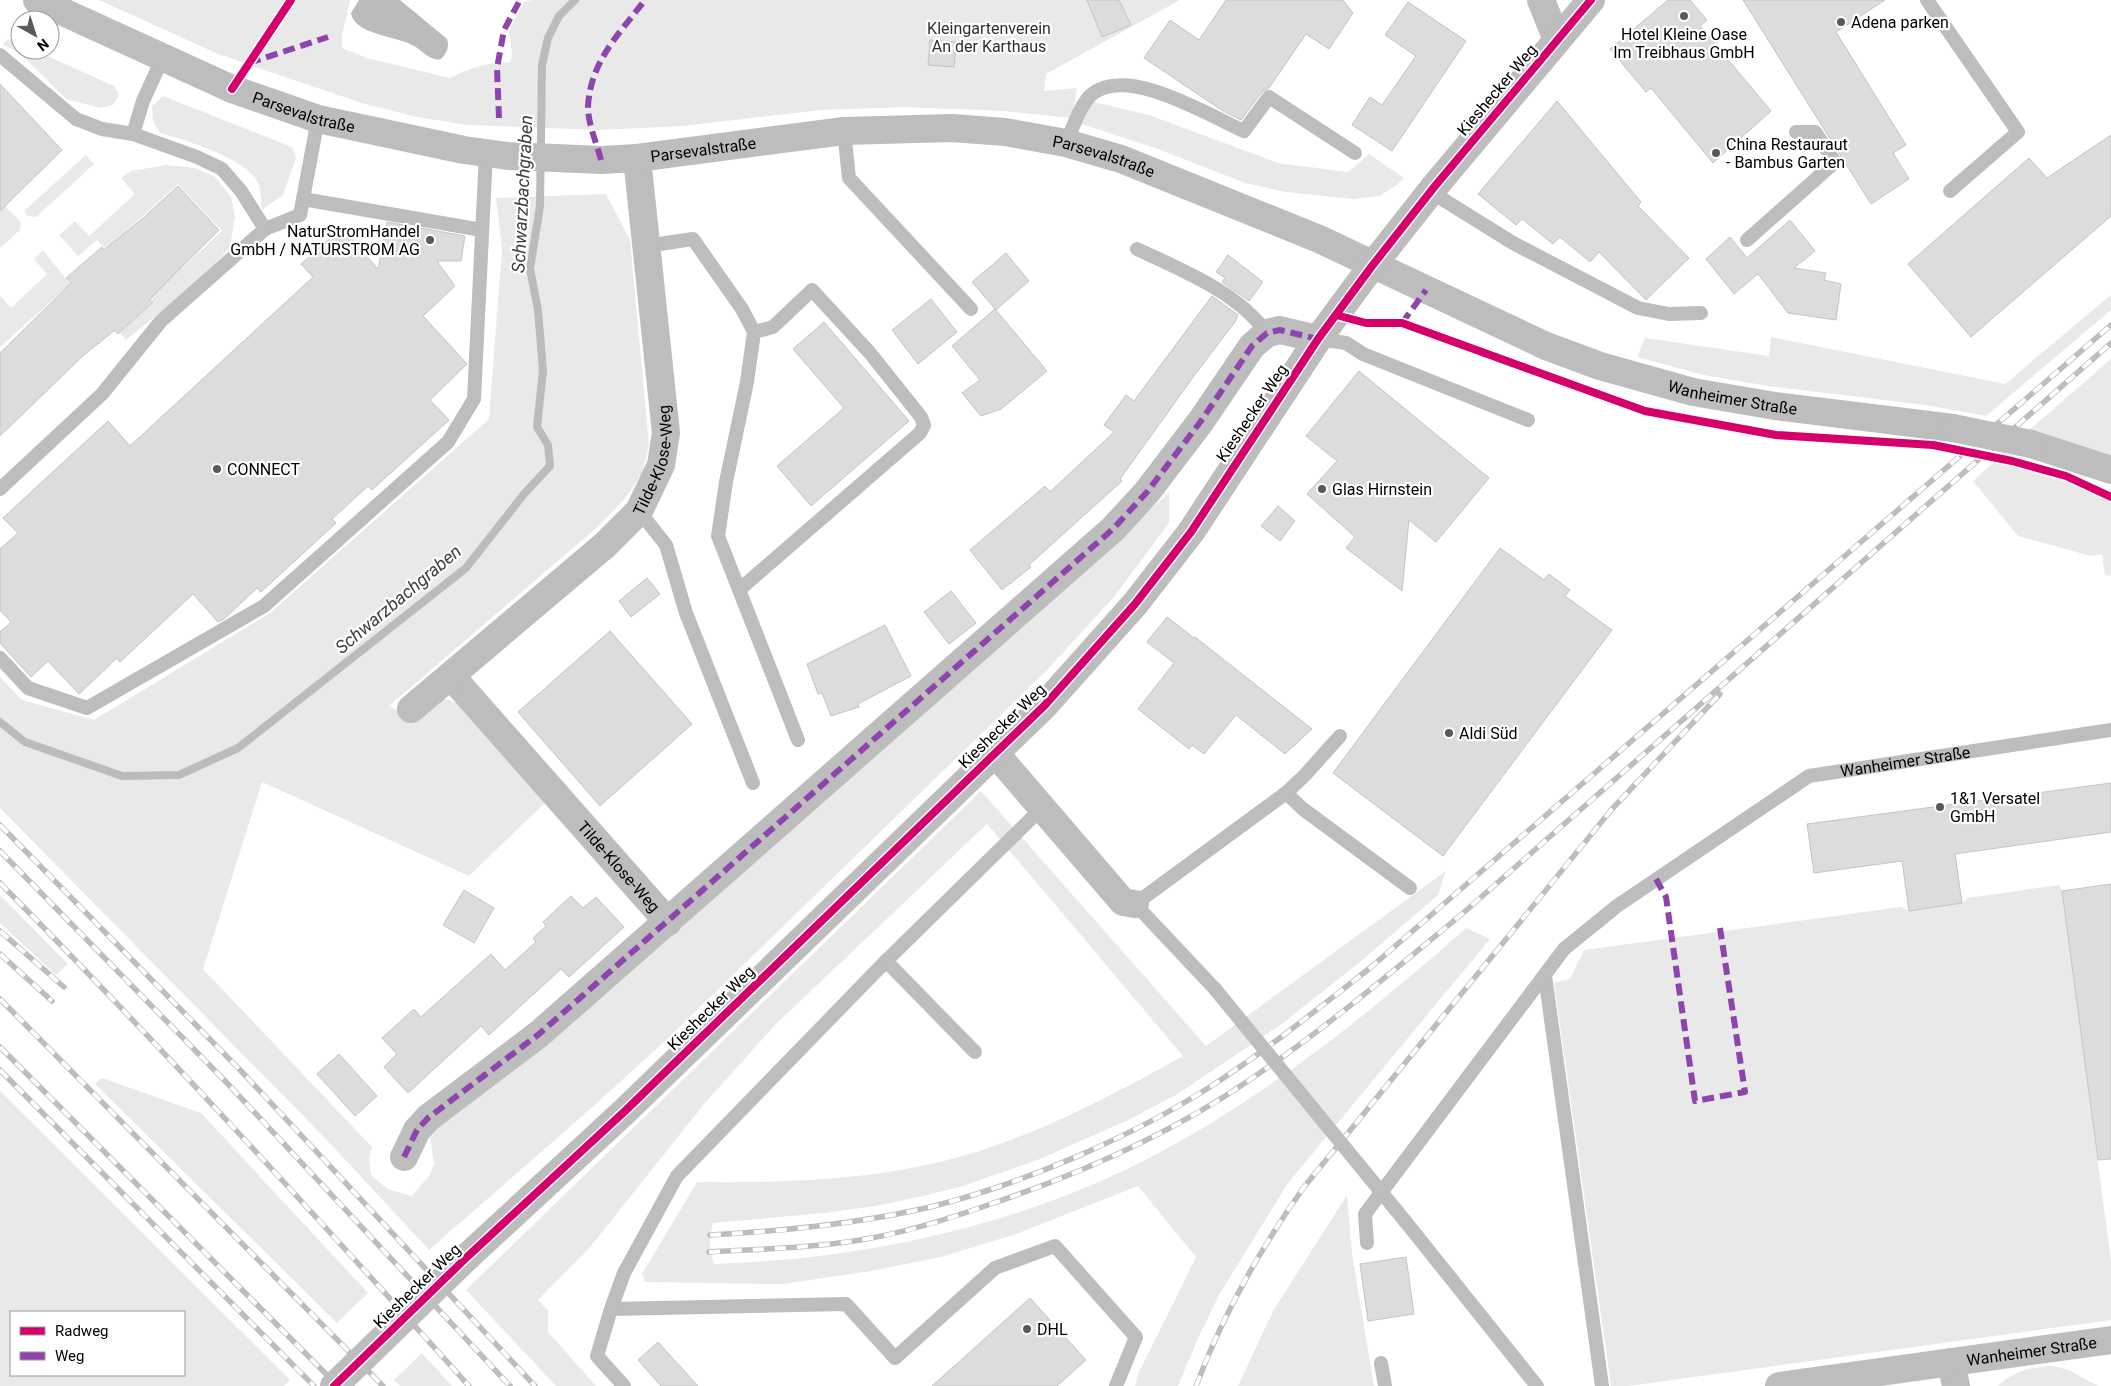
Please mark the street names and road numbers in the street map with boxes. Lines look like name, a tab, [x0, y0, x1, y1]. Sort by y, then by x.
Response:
street label: Kieshecker Weg	[1453, 40, 1541, 140]
street label: Parsevalstraße	[250, 87, 357, 136]
street label: Parsevalstraße	[1051, 131, 1158, 181]
street label: Parsevalstraße	[649, 133, 757, 166]
street label: Kieshecker Weg	[1212, 361, 1292, 465]
street label: Wanheimer Straße	[1666, 376, 1798, 418]
street label: Tilde-Klose-Weg	[629, 404, 676, 518]
street label: Kieshecker Weg	[955, 680, 1049, 772]
street label: Wanheimer Straße	[1839, 742, 1972, 781]
street label: Tilde-Klose-Weg	[574, 817, 664, 916]
street label: Kieshecker Weg	[664, 962, 758, 1054]
street label: Kieshecker Weg	[370, 1240, 464, 1332]
street label: Wanheimer Straße	[1965, 1333, 2098, 1369]

